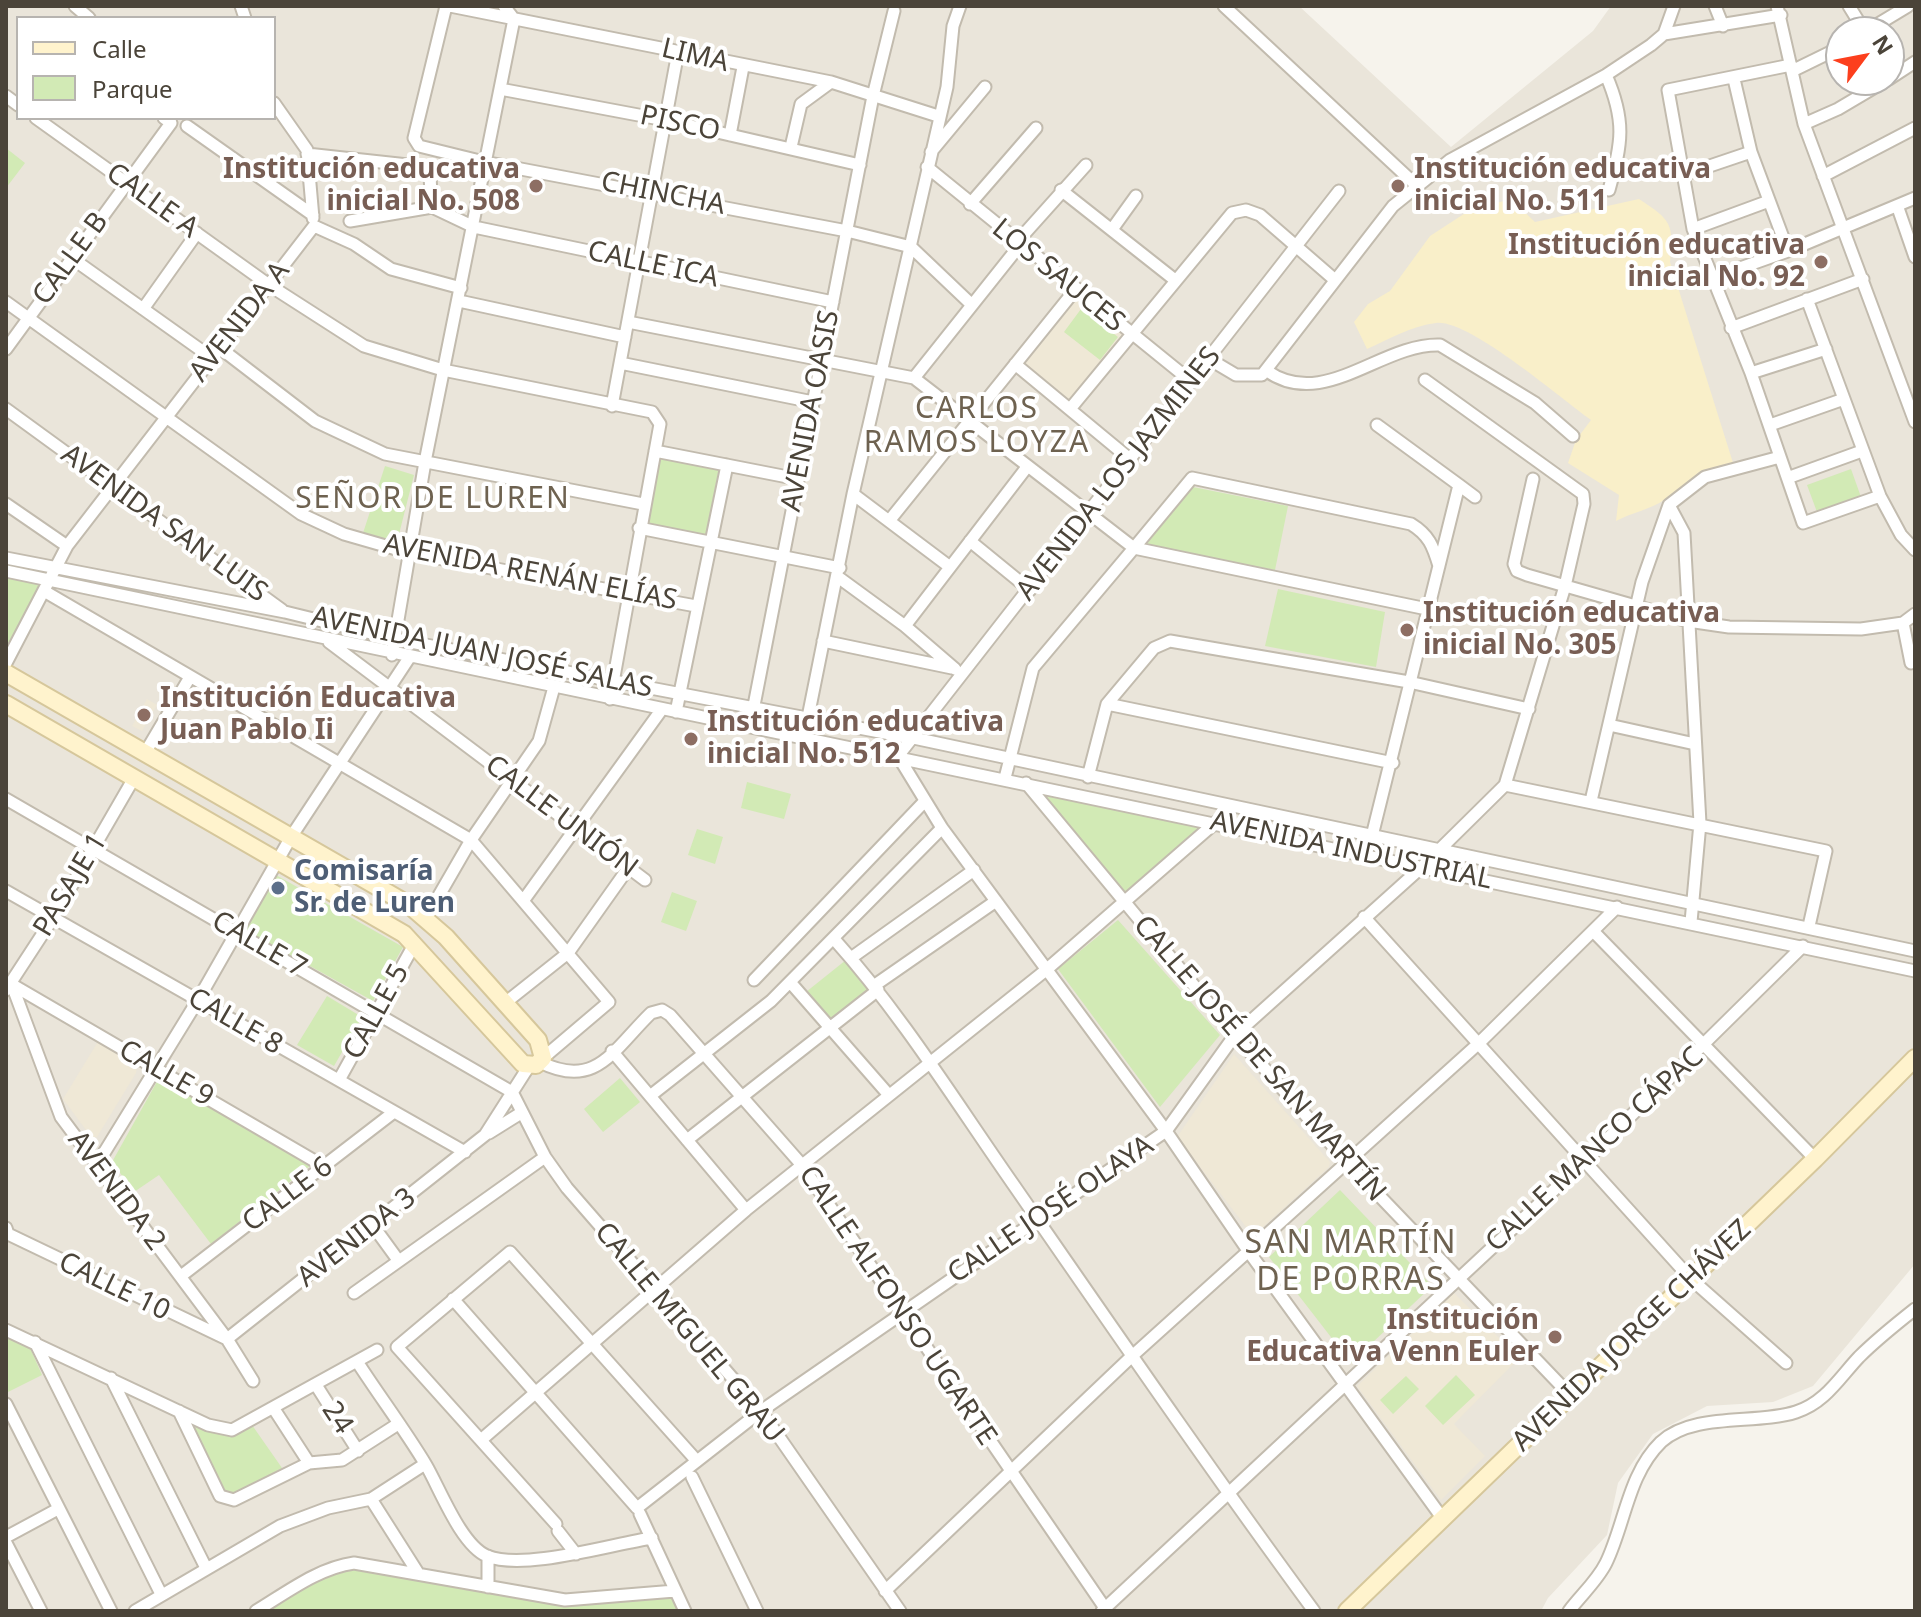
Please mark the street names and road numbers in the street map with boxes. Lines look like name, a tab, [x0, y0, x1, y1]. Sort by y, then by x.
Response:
street label: LIMA	[658, 32, 732, 80]
street label: PISCO	[637, 99, 723, 149]
street label: CALLE A	[99, 156, 205, 246]
street label: CHINCHA	[598, 166, 728, 222]
street label: CALLE B	[26, 206, 116, 312]
street label: LOS SAUCES	[985, 212, 1131, 340]
street label: CALLE ICA	[585, 235, 721, 295]
street label: AVENIDA A	[183, 255, 297, 389]
street label: AVENIDA OASIS	[775, 307, 847, 515]
street label: AVENIDA LOS JAZMINES	[1010, 341, 1228, 607]
street label: AVENIDA SAN LUIS	[54, 438, 274, 610]
street label: AVENIDA RENÁN ELÍAS	[380, 528, 680, 618]
street label: AVENIDA JUAN JOSÉ SALAS	[308, 600, 656, 706]
street label: CALLE UNIÓN	[478, 749, 644, 885]
street label: AVENIDA INDUSTRIAL	[1207, 805, 1495, 897]
street label: PASAJE 1	[27, 827, 115, 943]
street label: CALLE 7	[206, 905, 312, 985]
street label: CALLE JOSÉ DE SAN MARTÍN	[1126, 909, 1392, 1209]
street label: CALLE 5	[337, 958, 417, 1066]
street label: CALLE 8	[182, 982, 288, 1062]
street label: CALLE 9	[113, 1034, 219, 1114]
street label: CALLE MANCO CÁPAC	[1479, 1041, 1711, 1259]
street label: AVENIDA 2	[60, 1125, 172, 1257]
street label: CALLE JOSÉ OLAYA	[942, 1129, 1160, 1291]
street label: CALLE 6	[236, 1150, 340, 1240]
street label: CALLE ALFONSO UGARTE	[791, 1160, 1003, 1452]
street label: AVENIDA 3	[291, 1181, 423, 1295]
street label: AVENIDA JORGE CHÁVEZ	[1506, 1213, 1758, 1459]
street label: CALLE MIGUEL GRAU	[587, 1216, 791, 1450]
street label: CALLE 10	[53, 1246, 175, 1328]
street label: 24	[314, 1395, 360, 1441]

